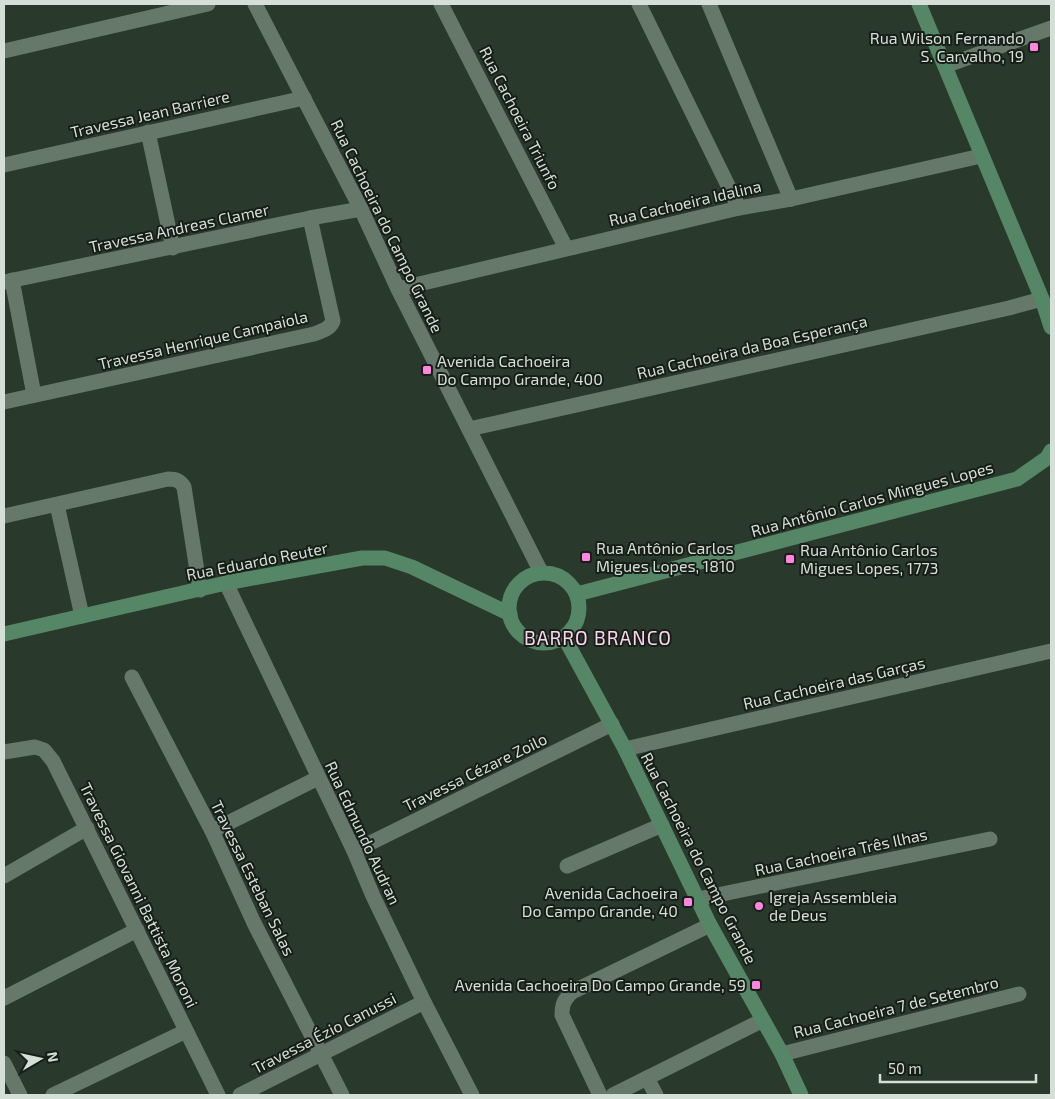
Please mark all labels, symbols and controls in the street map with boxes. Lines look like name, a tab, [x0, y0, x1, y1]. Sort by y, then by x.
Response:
place label: Rua Wilson Fernando S. Carvalho, 19	[870, 28, 1024, 65]
marker: Rua Wilson Fernando S. Carvalho, 19	[1028, 41, 1040, 53]
street label: Rua Cachoeira Triunfo	[476, 43, 565, 193]
street label: Travessa Jean Barriere	[68, 86, 231, 141]
street label: Rua Cachoeira do Campo Grande	[327, 116, 447, 335]
street label: Rua Cachoeira Idalina	[607, 176, 763, 229]
street label: Travessa Andreas Clamer	[87, 199, 271, 256]
street label: Travessa Henrique Campaiola	[96, 306, 310, 373]
street label: Rua Cachoeira da Boa Esperança	[635, 311, 869, 383]
place label: Avenida Cachoeira Do Campo Grande, 400	[437, 351, 603, 388]
marker: Avenida Cachoeira Do Campo Grande, 400	[421, 364, 433, 376]
street label: Rua Antônio Carlos Mingues Lopes	[749, 457, 995, 540]
street label: Rua Eduardo Reuter	[184, 537, 330, 584]
place label: Rua Antônio Carlos Migues Lopes, 1810	[596, 538, 735, 575]
place label: Rua Antônio Carlos Migues Lopes, 1773	[800, 540, 938, 577]
marker: Rua Antônio Carlos Migues Lopes, 1810	[580, 551, 592, 563]
marker: Rua Antônio Carlos Migues Lopes, 1773	[784, 553, 796, 565]
district label: BARRO BRANCO	[524, 626, 672, 649]
street label: Rua Cachoeira das Garças	[741, 652, 927, 714]
street label: Travessa Cézare Zoilo	[400, 728, 550, 815]
street label: Rua Cachoeira do Campo Grande	[638, 749, 761, 967]
street label: Rua Edmundo Audran	[322, 758, 405, 908]
street label: Travessa Giovanni Battista Moroni	[77, 779, 202, 1010]
street label: Travessa Esteban Salas	[208, 797, 299, 959]
street label: Rua Cachoeira Três Ilhas	[753, 824, 929, 879]
place label: Avenida Cachoeira Do Campo Grande, 40	[522, 883, 678, 920]
place label: Igreja Assembleia de Deus	[769, 887, 897, 924]
marker: Avenida Cachoeira Do Campo Grande, 40	[682, 896, 694, 908]
marker: Igreja Assembleia de Deus	[753, 900, 765, 912]
street label: Rua Cachoeira 7 de Setembro	[791, 972, 1000, 1041]
place label: Avenida Cachoeira Do Campo Grande, 59	[455, 975, 746, 994]
marker: Avenida Cachoeira Do Campo Grande, 59	[750, 979, 762, 991]
street label: Travessa Ézio Canussi	[249, 988, 399, 1077]
north arrow	[15, 1034, 65, 1084]
text: N	[44, 1051, 63, 1063]
scale bar	[880, 1052, 1036, 1084]
text: 50 m	[888, 1059, 922, 1077]

